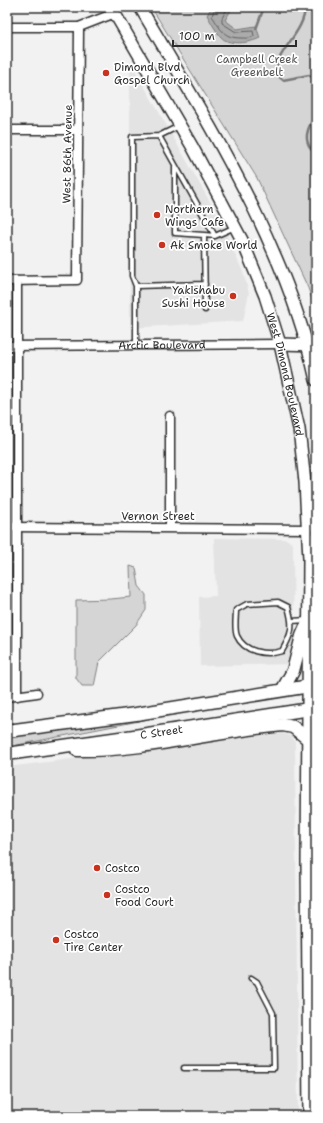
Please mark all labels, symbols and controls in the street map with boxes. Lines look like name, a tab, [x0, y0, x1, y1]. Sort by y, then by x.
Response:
scale bar	[173, 22, 296, 48]
text: 100 m	[179, 28, 215, 44]
park label: Campbell Creek Greenbelt	[216, 52, 298, 80]
place label: Dimond Blvd Gospel Church	[114, 60, 190, 88]
marker: Dimond Blvd Gospel Church	[101, 68, 111, 78]
street label: West 86th Avenue	[59, 104, 76, 204]
place label: Northern Wings Cafe	[165, 202, 224, 230]
marker: Northern Wings Cafe	[152, 210, 162, 220]
place label: Ak Smoke World	[170, 238, 258, 253]
marker: Ak Smoke World	[157, 240, 167, 250]
place label: Yakishabu Sushi House	[162, 283, 225, 311]
marker: Yakishabu Sushi House	[228, 291, 238, 301]
street label: West Dimond Boulevard	[263, 311, 307, 437]
street label: Arctic Boulevard	[118, 338, 206, 353]
street label: Vernon Street	[121, 509, 195, 524]
street label: C Street	[139, 722, 184, 743]
place label: Costco	[105, 861, 140, 876]
marker: Costco	[92, 863, 102, 873]
place label: Costco Food Court	[115, 882, 174, 910]
marker: Costco Food Court	[102, 890, 112, 900]
place label: Costco Tire Center	[64, 927, 123, 955]
marker: Costco Tire Center	[51, 935, 61, 945]

